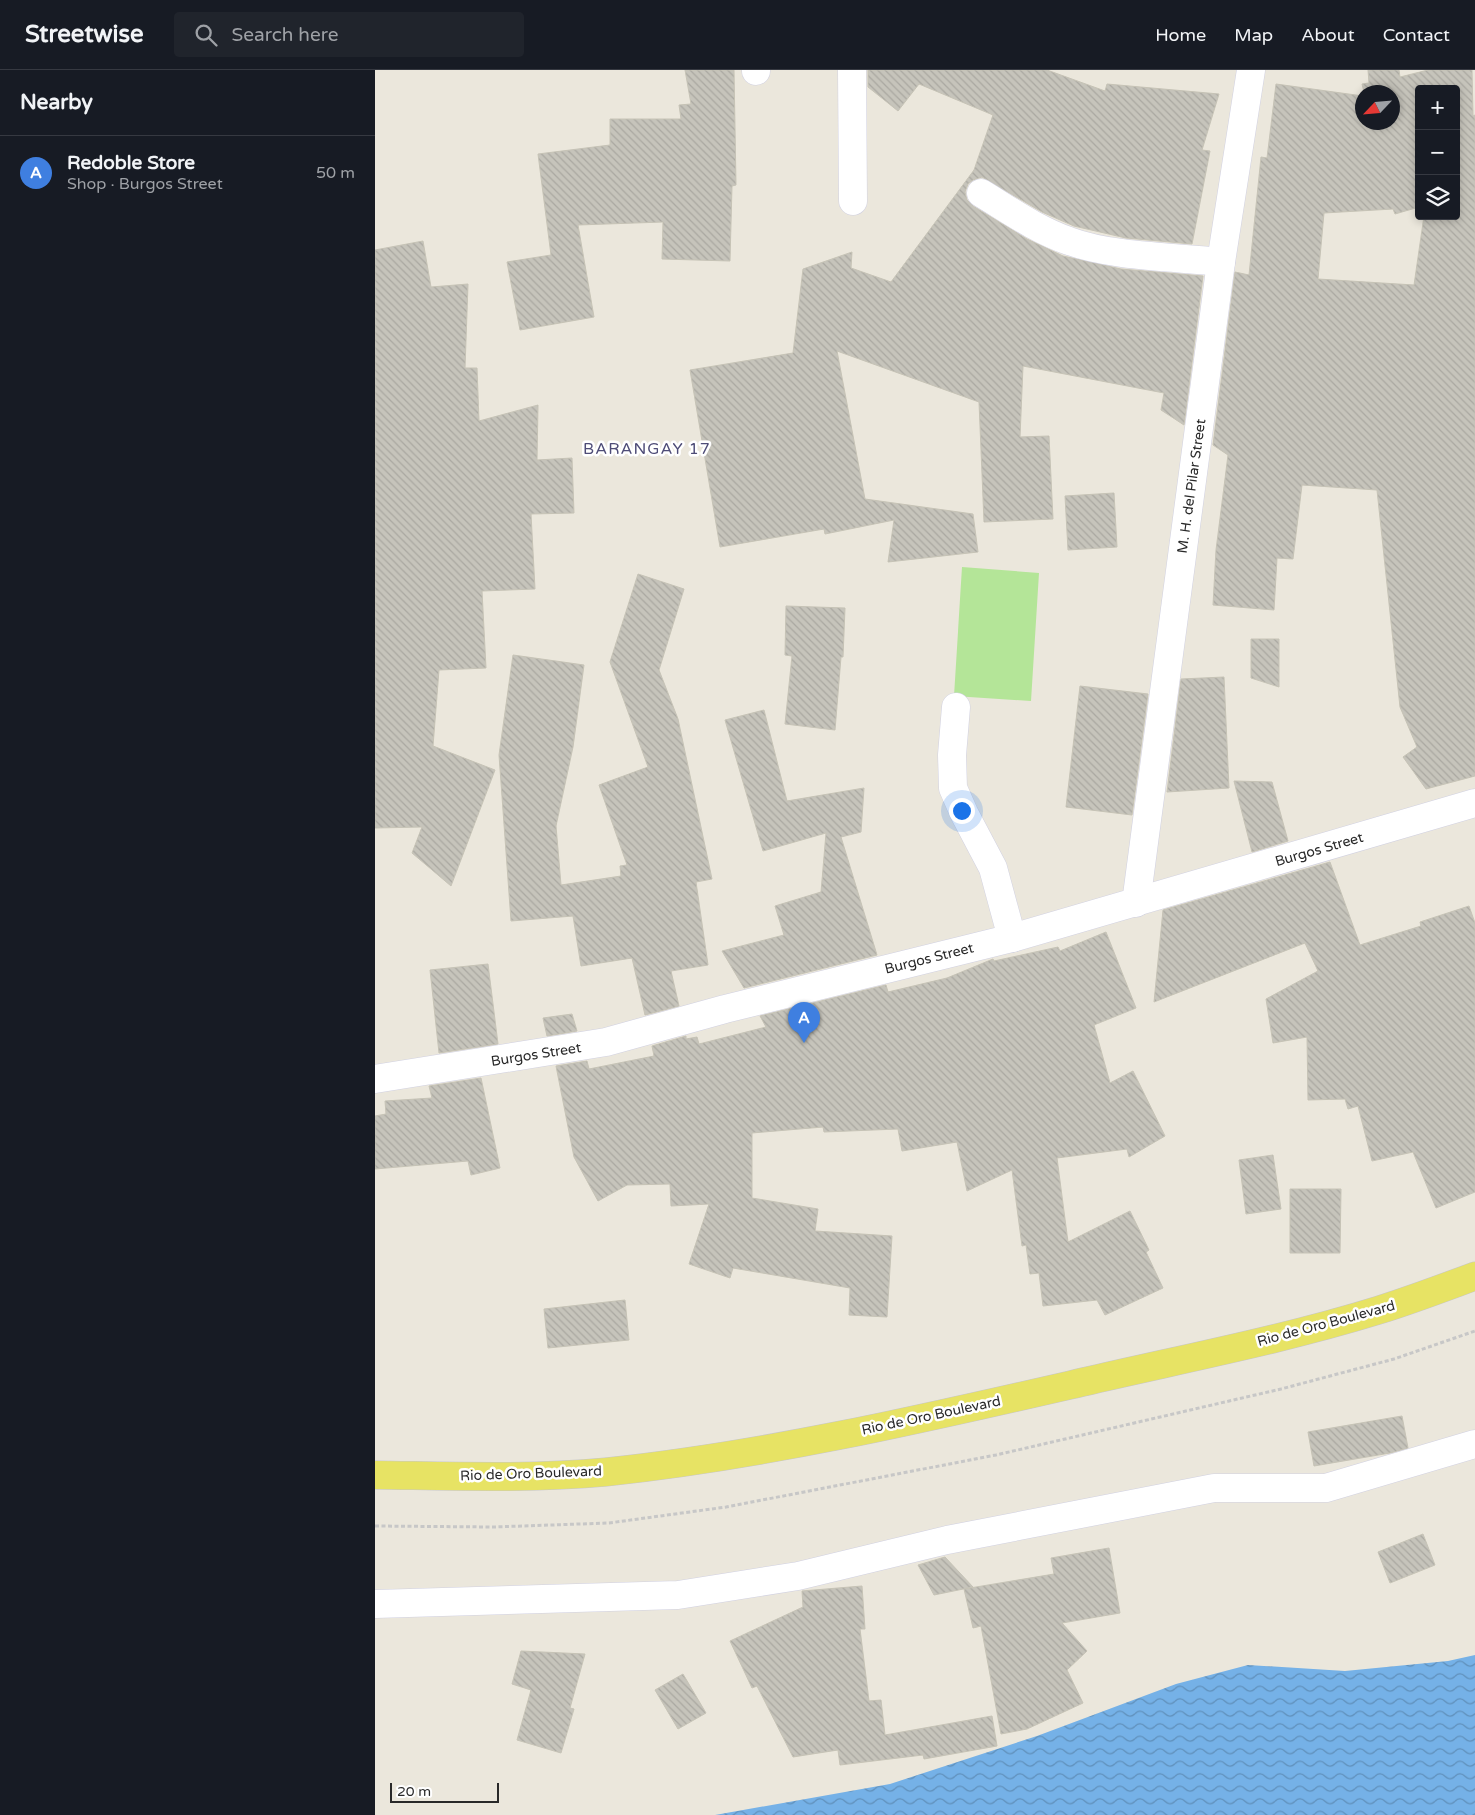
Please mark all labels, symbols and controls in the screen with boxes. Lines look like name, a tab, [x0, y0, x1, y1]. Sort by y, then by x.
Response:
search box	[174, 12, 524, 57]
text: Streetwise	[25, 20, 144, 49]
icon: search	[192, 21, 220, 49]
text: Search here	[232, 24, 338, 46]
text: Home	[1155, 24, 1206, 46]
text: Map	[1234, 24, 1273, 46]
text: About	[1301, 24, 1355, 46]
text: Contact	[1383, 24, 1450, 46]
north arrow	[1355, 85, 1400, 130]
map controls	[1415, 85, 1460, 220]
button: +	[1415, 85, 1460, 130]
text: Nearby	[20, 90, 93, 115]
button: −	[1415, 130, 1460, 175]
text: Redoble Store	[67, 152, 195, 174]
text: A	[30, 163, 42, 183]
text: 50 m	[316, 163, 355, 183]
text: Shop · Burgos Street	[67, 174, 223, 194]
button: layers	[1415, 175, 1460, 220]
street label: M. H. del Pilar Street	[1174, 417, 1209, 554]
district label: BARANGAY 17	[583, 439, 711, 459]
your location	[949, 798, 975, 824]
street label: Burgos Street	[1273, 829, 1366, 870]
street label: Burgos Street	[883, 939, 976, 978]
pin: A	[788, 1002, 820, 1043]
street label: Burgos Street	[490, 1039, 583, 1070]
street label: Rio de Oro Boulevard	[1255, 1297, 1397, 1350]
street label: Rio de Oro Boulevard	[860, 1392, 1002, 1439]
street label: Rio de Oro Boulevard	[460, 1463, 602, 1484]
scale bar	[390, 1780, 499, 1803]
text: 20 m	[397, 1783, 431, 1800]

